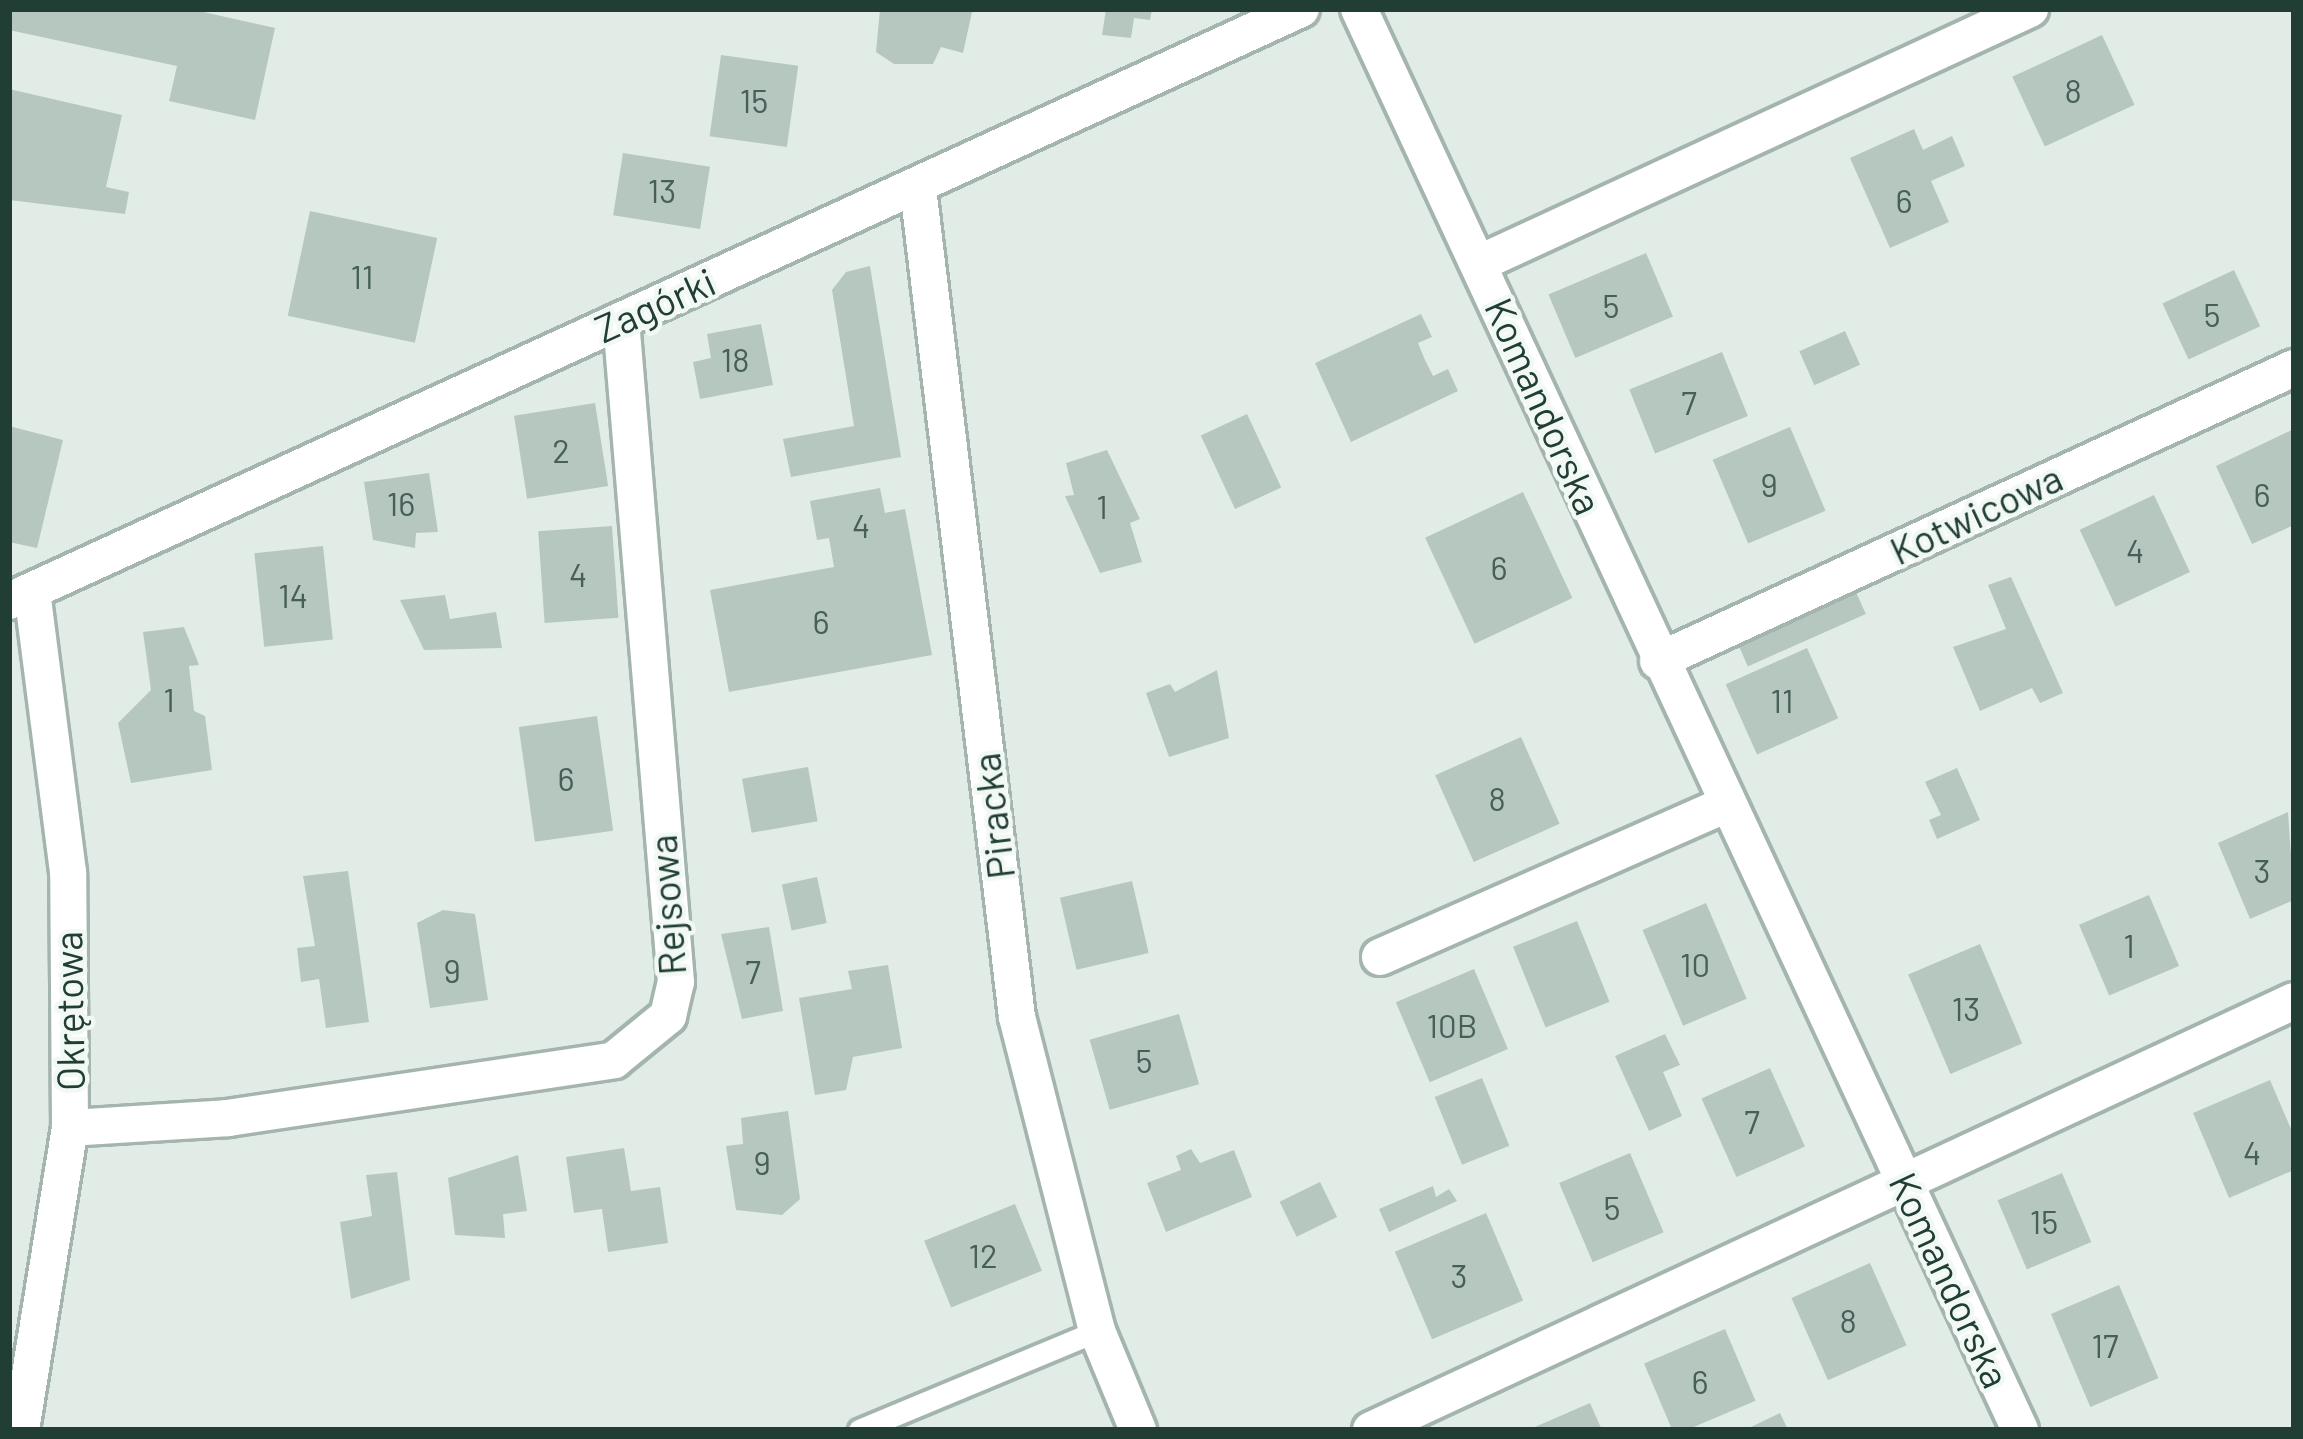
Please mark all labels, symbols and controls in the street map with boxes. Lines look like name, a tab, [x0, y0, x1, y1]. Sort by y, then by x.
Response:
house number: 8	[2064, 71, 2082, 111]
house number: 15	[740, 81, 768, 121]
house number: 13	[648, 171, 676, 211]
house number: 6	[1896, 181, 1912, 221]
house number: 11	[350, 257, 374, 297]
street label: Zagórki	[588, 258, 722, 352]
house number: 5	[1603, 286, 1619, 326]
street label: Komandorska	[1475, 291, 1613, 521]
house number: 5	[2204, 295, 2220, 335]
house number: 18	[721, 340, 749, 380]
house number: 7	[1681, 383, 1697, 423]
house number: 2	[552, 431, 570, 471]
street label: Kotwicowa	[1882, 454, 2070, 574]
house number: 9	[1760, 465, 1778, 505]
house number: 6	[2254, 475, 2270, 515]
house number: 16	[387, 484, 415, 524]
house number: 1	[1096, 487, 1108, 527]
house number: 4	[852, 506, 870, 546]
house number: 4	[2126, 531, 2144, 571]
house number: 6	[1491, 548, 1507, 588]
house number: 4	[569, 555, 587, 595]
house number: 14	[278, 576, 308, 616]
house number: 6	[813, 602, 829, 642]
house number: 1	[163, 680, 175, 720]
house number: 11	[1770, 681, 1794, 721]
street label: Piracka	[962, 750, 1024, 882]
house number: 6	[558, 759, 574, 799]
house number: 8	[1488, 779, 1506, 819]
street label: Rejsowa	[639, 833, 695, 977]
house number: 3	[2254, 851, 2270, 891]
house number: 1	[2123, 926, 2135, 966]
street label: Okrętowa	[44, 931, 94, 1091]
house number: 10	[1680, 945, 1710, 985]
house number: 9	[443, 951, 461, 991]
house number: 7	[745, 952, 761, 992]
house number: 13	[1952, 989, 1980, 1029]
house number: 10B	[1427, 1006, 1477, 1046]
house number: 5	[1136, 1041, 1152, 1081]
house number: 7	[1744, 1102, 1760, 1142]
house number: 4	[2243, 1133, 2261, 1173]
house number: 9	[753, 1143, 771, 1183]
street label: Komandorska	[1880, 1165, 2020, 1395]
house number: 5	[1604, 1188, 1620, 1228]
house number: 15	[2030, 1202, 2058, 1242]
house number: 12	[968, 1236, 998, 1276]
house number: 3	[1451, 1256, 1467, 1296]
house number: 8	[1839, 1301, 1857, 1341]
house number: 17	[2091, 1326, 2119, 1366]
house number: 6	[1692, 1362, 1708, 1402]

